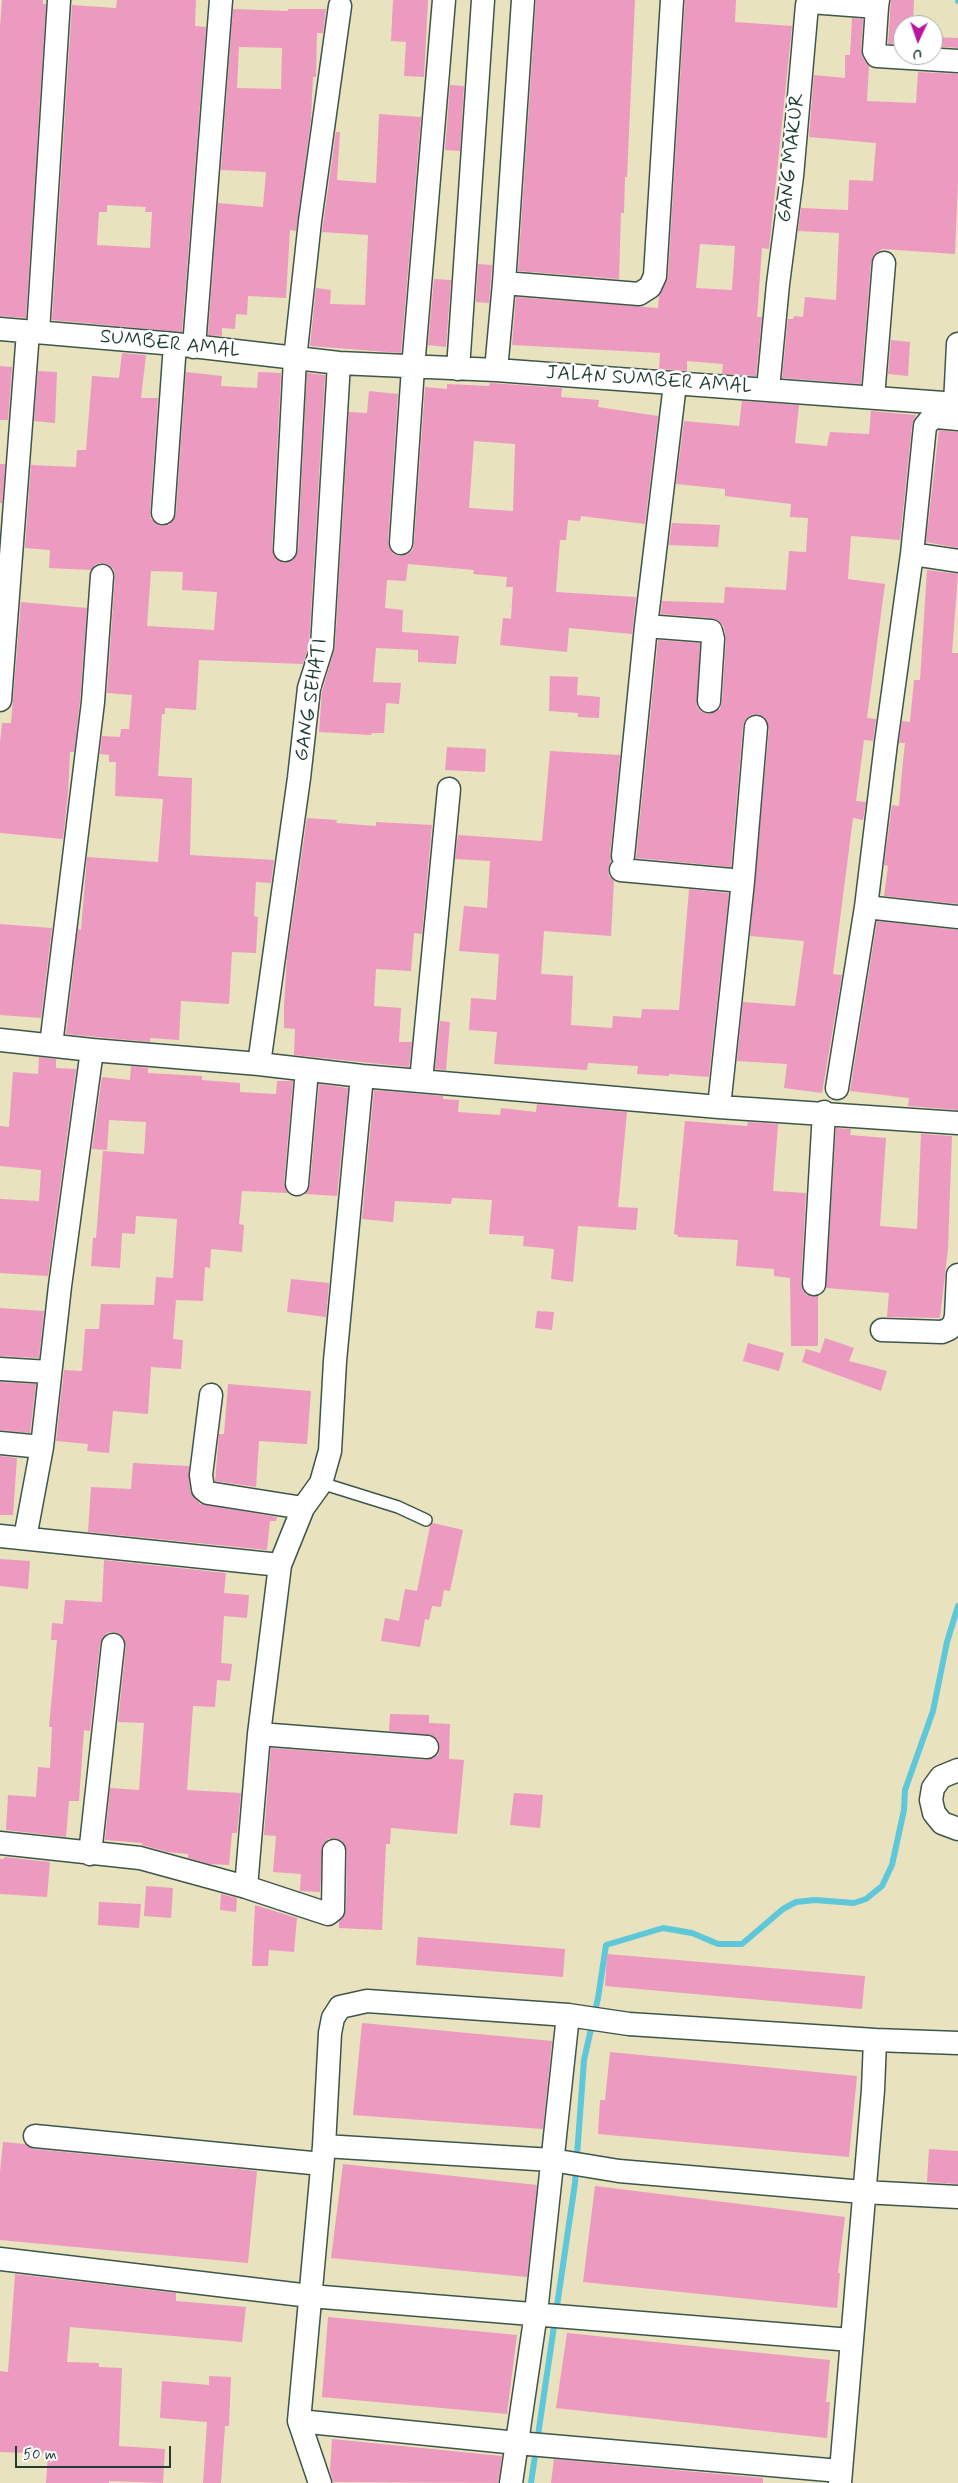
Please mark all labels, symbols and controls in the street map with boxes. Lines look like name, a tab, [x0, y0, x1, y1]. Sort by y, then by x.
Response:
north arrow	[893, 15, 943, 65]
text: U	[912, 45, 922, 63]
street label: GANG MAKUR	[773, 92, 811, 224]
street label: SUMBER AMAL	[99, 326, 241, 364]
street label: JALAN SUMBER AMAL	[545, 362, 753, 400]
street label: GANG SEHATI	[290, 637, 334, 763]
scale bar	[18, 2436, 174, 2468]
text: 50 m	[23, 2445, 57, 2465]

